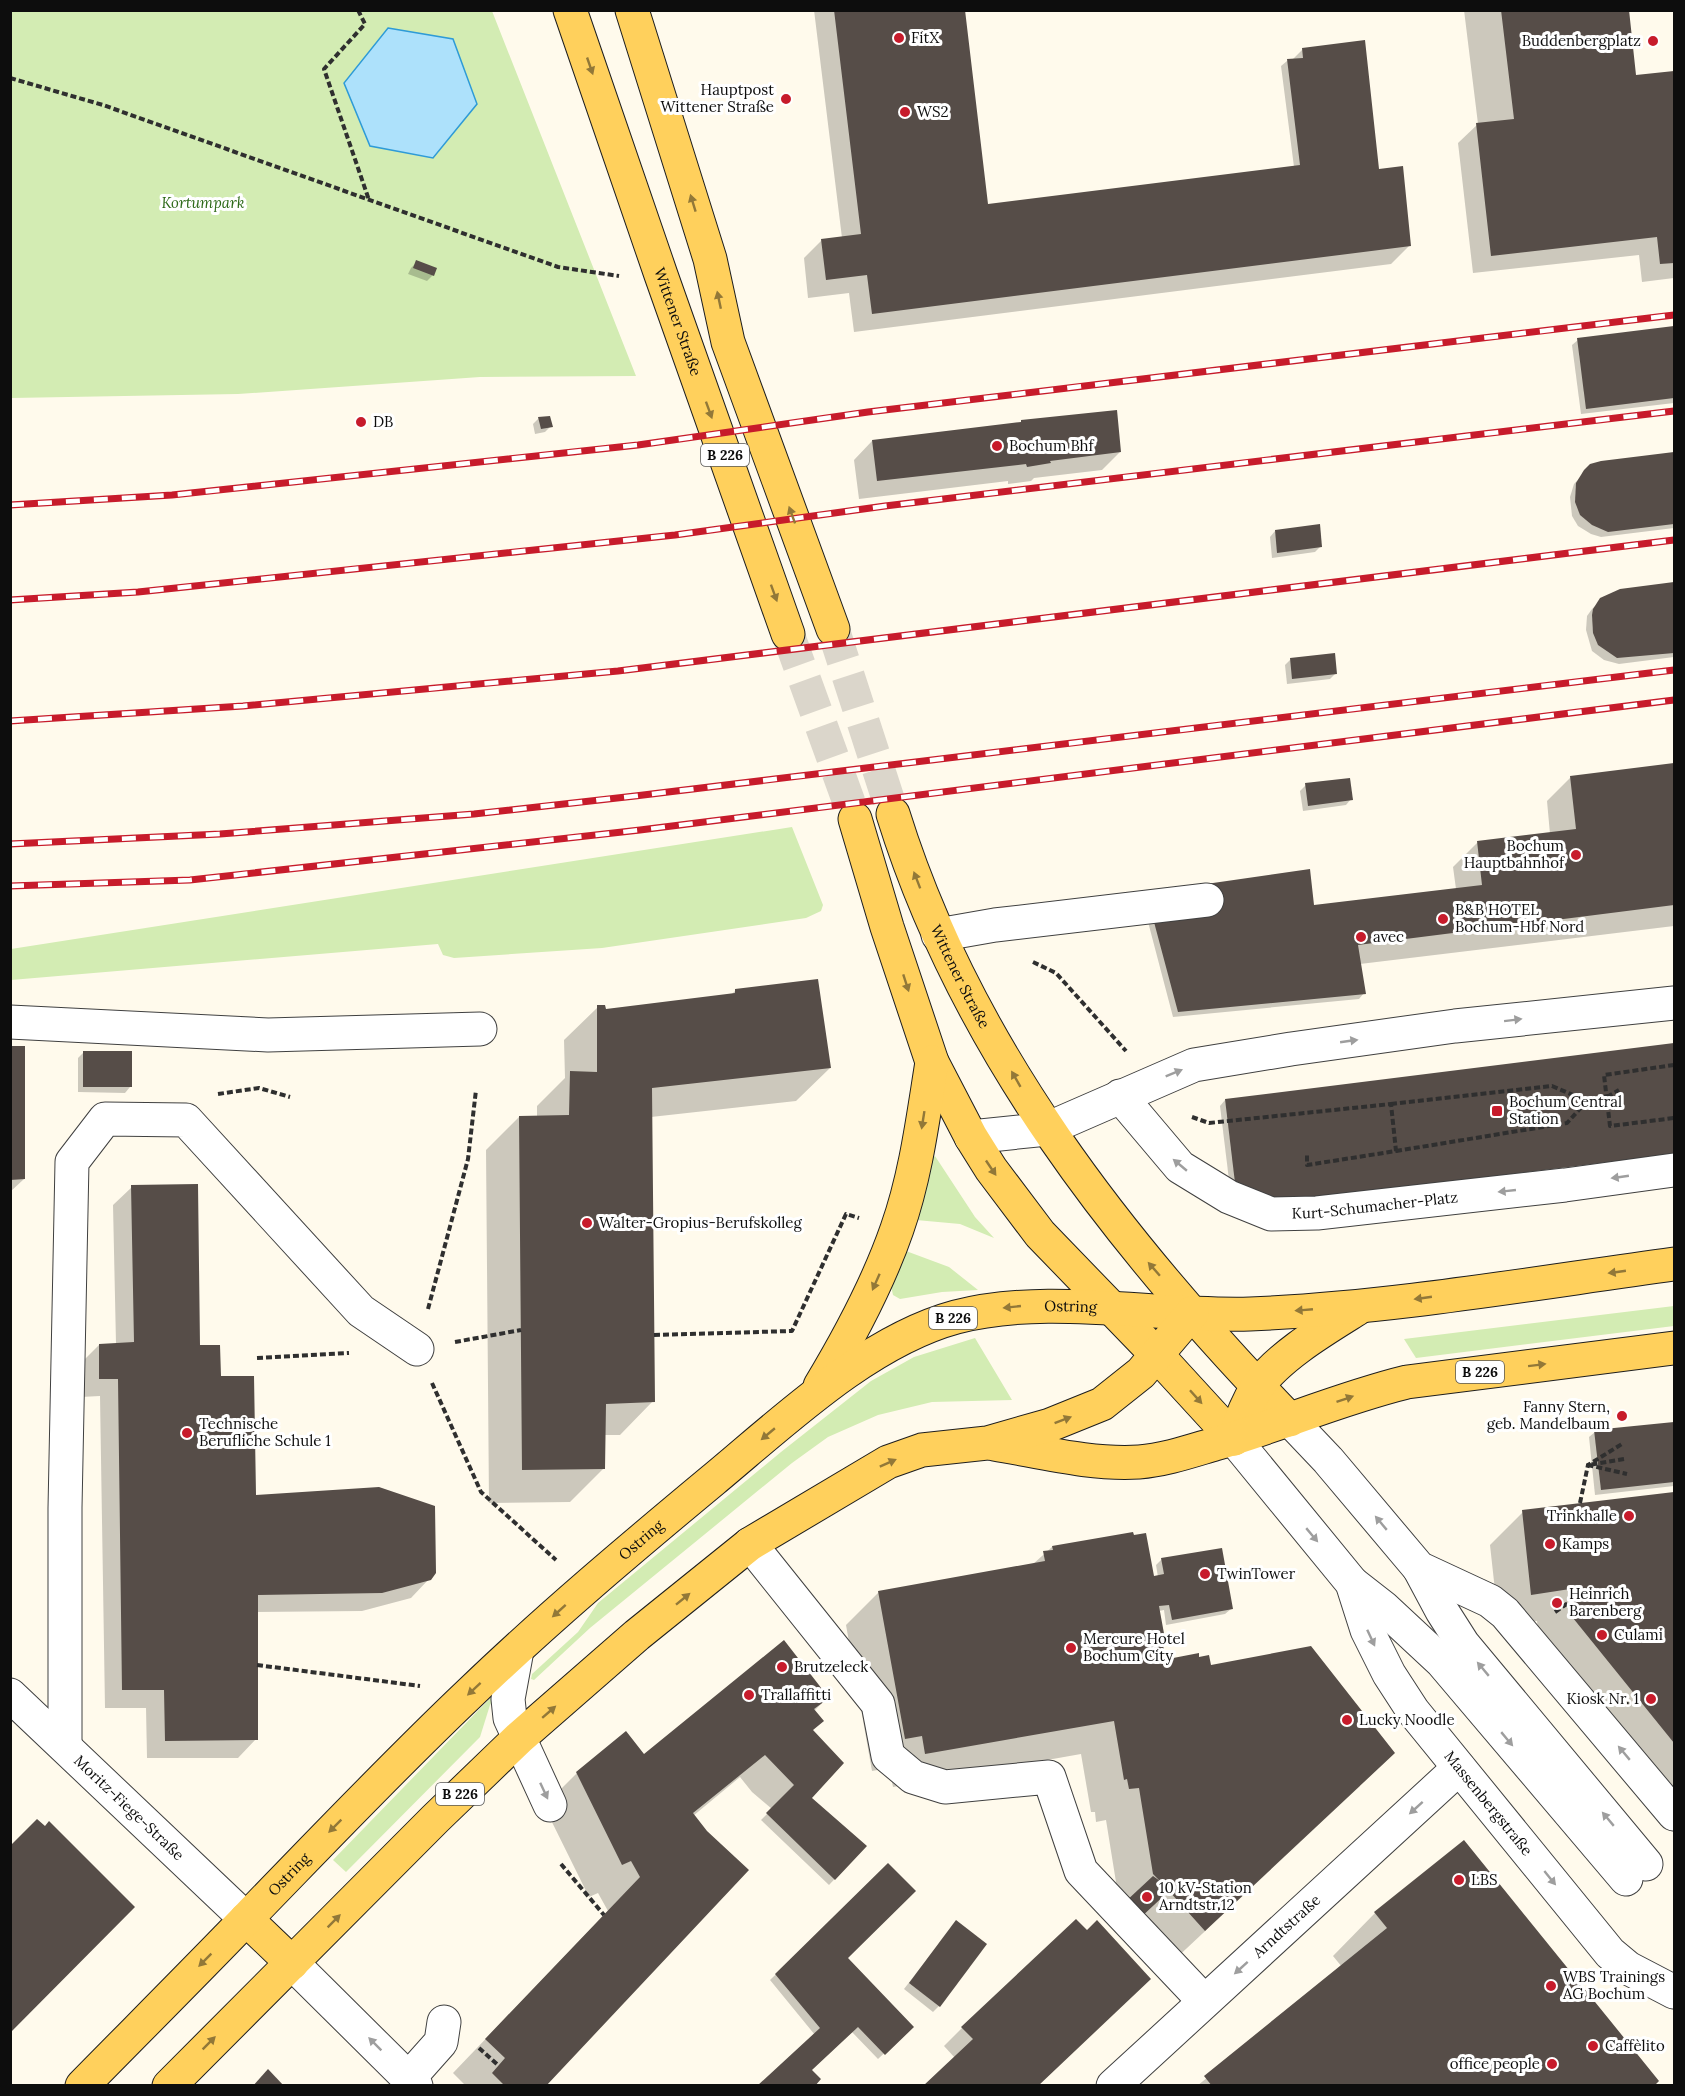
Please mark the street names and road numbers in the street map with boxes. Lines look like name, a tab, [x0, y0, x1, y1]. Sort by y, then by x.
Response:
street label: Wittener Straße	[650, 265, 706, 378]
road number: B 226	[701, 444, 749, 466]
street label: Wittener Straße	[927, 922, 994, 1032]
street label: Kurt-Schumacher-Platz	[1291, 1187, 1459, 1223]
street label: Ostring	[1044, 1296, 1098, 1316]
road number: B 226	[929, 1307, 977, 1329]
road number: B 226	[1456, 1361, 1504, 1383]
street label: Ostring	[615, 1515, 668, 1564]
street label: Massenbergstraße	[1440, 1747, 1537, 1859]
street label: Moritz-Fiege-Straße	[70, 1751, 188, 1864]
road number: B 226	[436, 1783, 484, 1805]
street label: Ostring	[264, 1848, 314, 1900]
street label: Arndtstraße	[1248, 1890, 1324, 1962]

